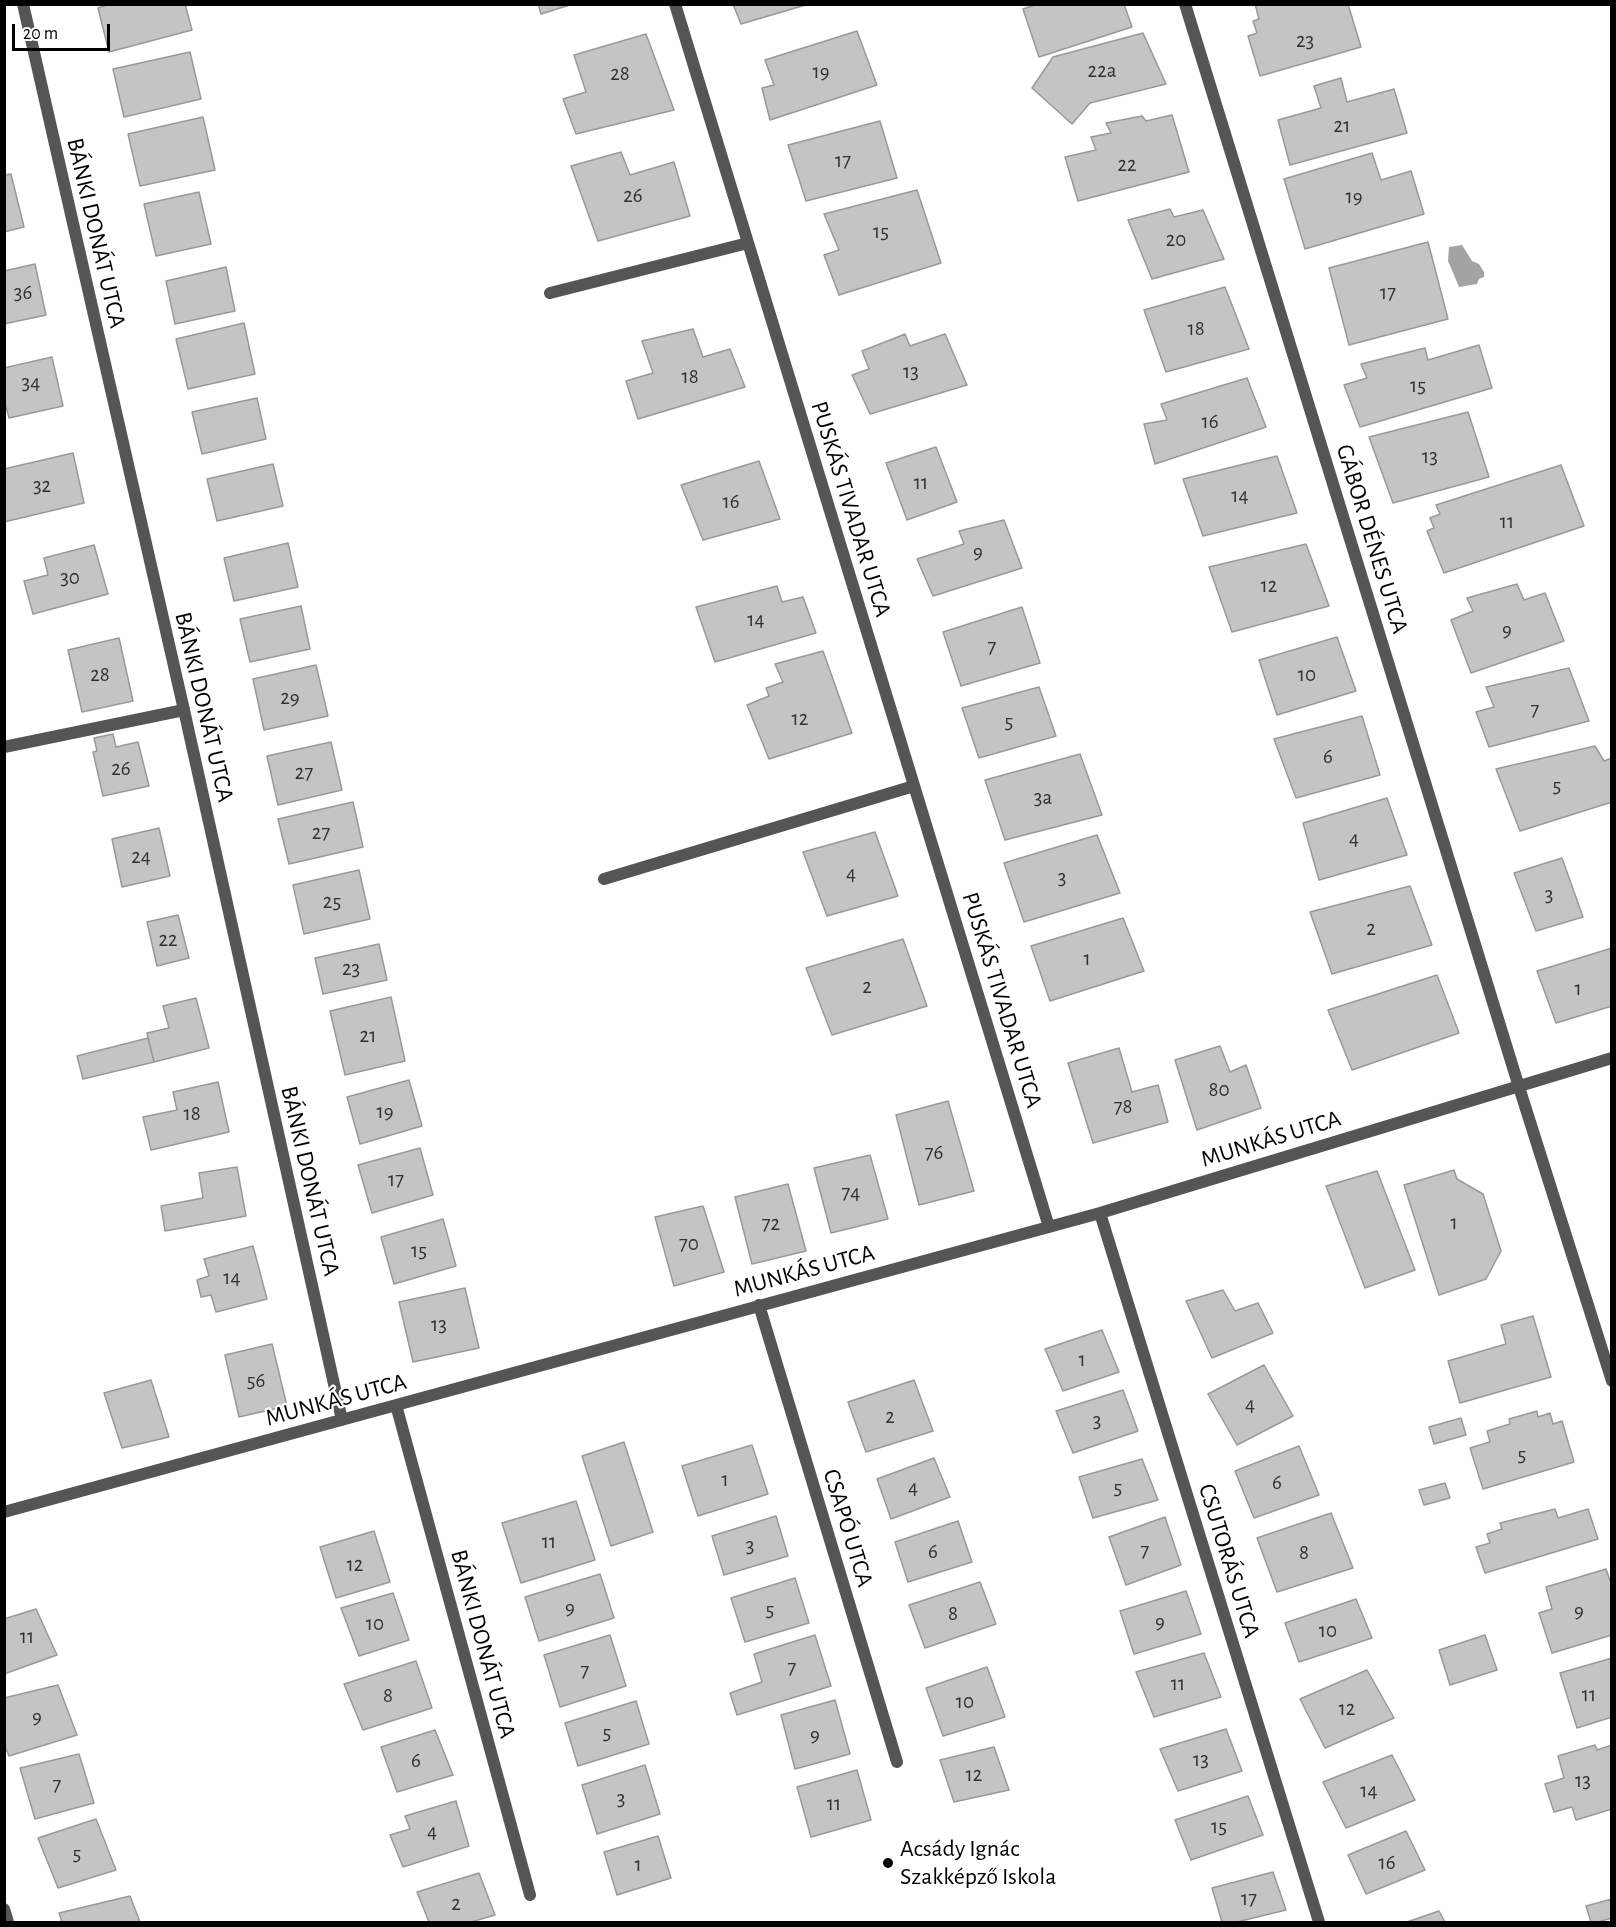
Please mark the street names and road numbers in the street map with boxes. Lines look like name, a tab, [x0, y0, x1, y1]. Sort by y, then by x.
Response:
street label: BÁNKI DONÁT UTCA	[60, 135, 132, 331]
street label: PUSKÁS TIVADAR UTCA	[804, 398, 898, 620]
street label: GÁBOR DÉNES UTCA	[1330, 441, 1414, 637]
street label: BÁNKI DONÁT UTCA	[168, 609, 240, 805]
street label: PUSKÁS TIVADAR UTCA	[955, 889, 1049, 1111]
street label: BÁNKI DONÁT UTCA	[274, 1083, 346, 1279]
street label: MUNKÁS UTCA	[1198, 1104, 1344, 1174]
street label: MUNKÁS UTCA	[730, 1238, 878, 1304]
street label: MUNKÁS UTCA	[262, 1367, 410, 1433]
street label: CSAPÓ UTCA	[816, 1466, 880, 1590]
street label: CSUTORÁS UTCA	[1192, 1481, 1266, 1641]
street label: BÁNKI DONÁT UTCA	[444, 1546, 522, 1742]

